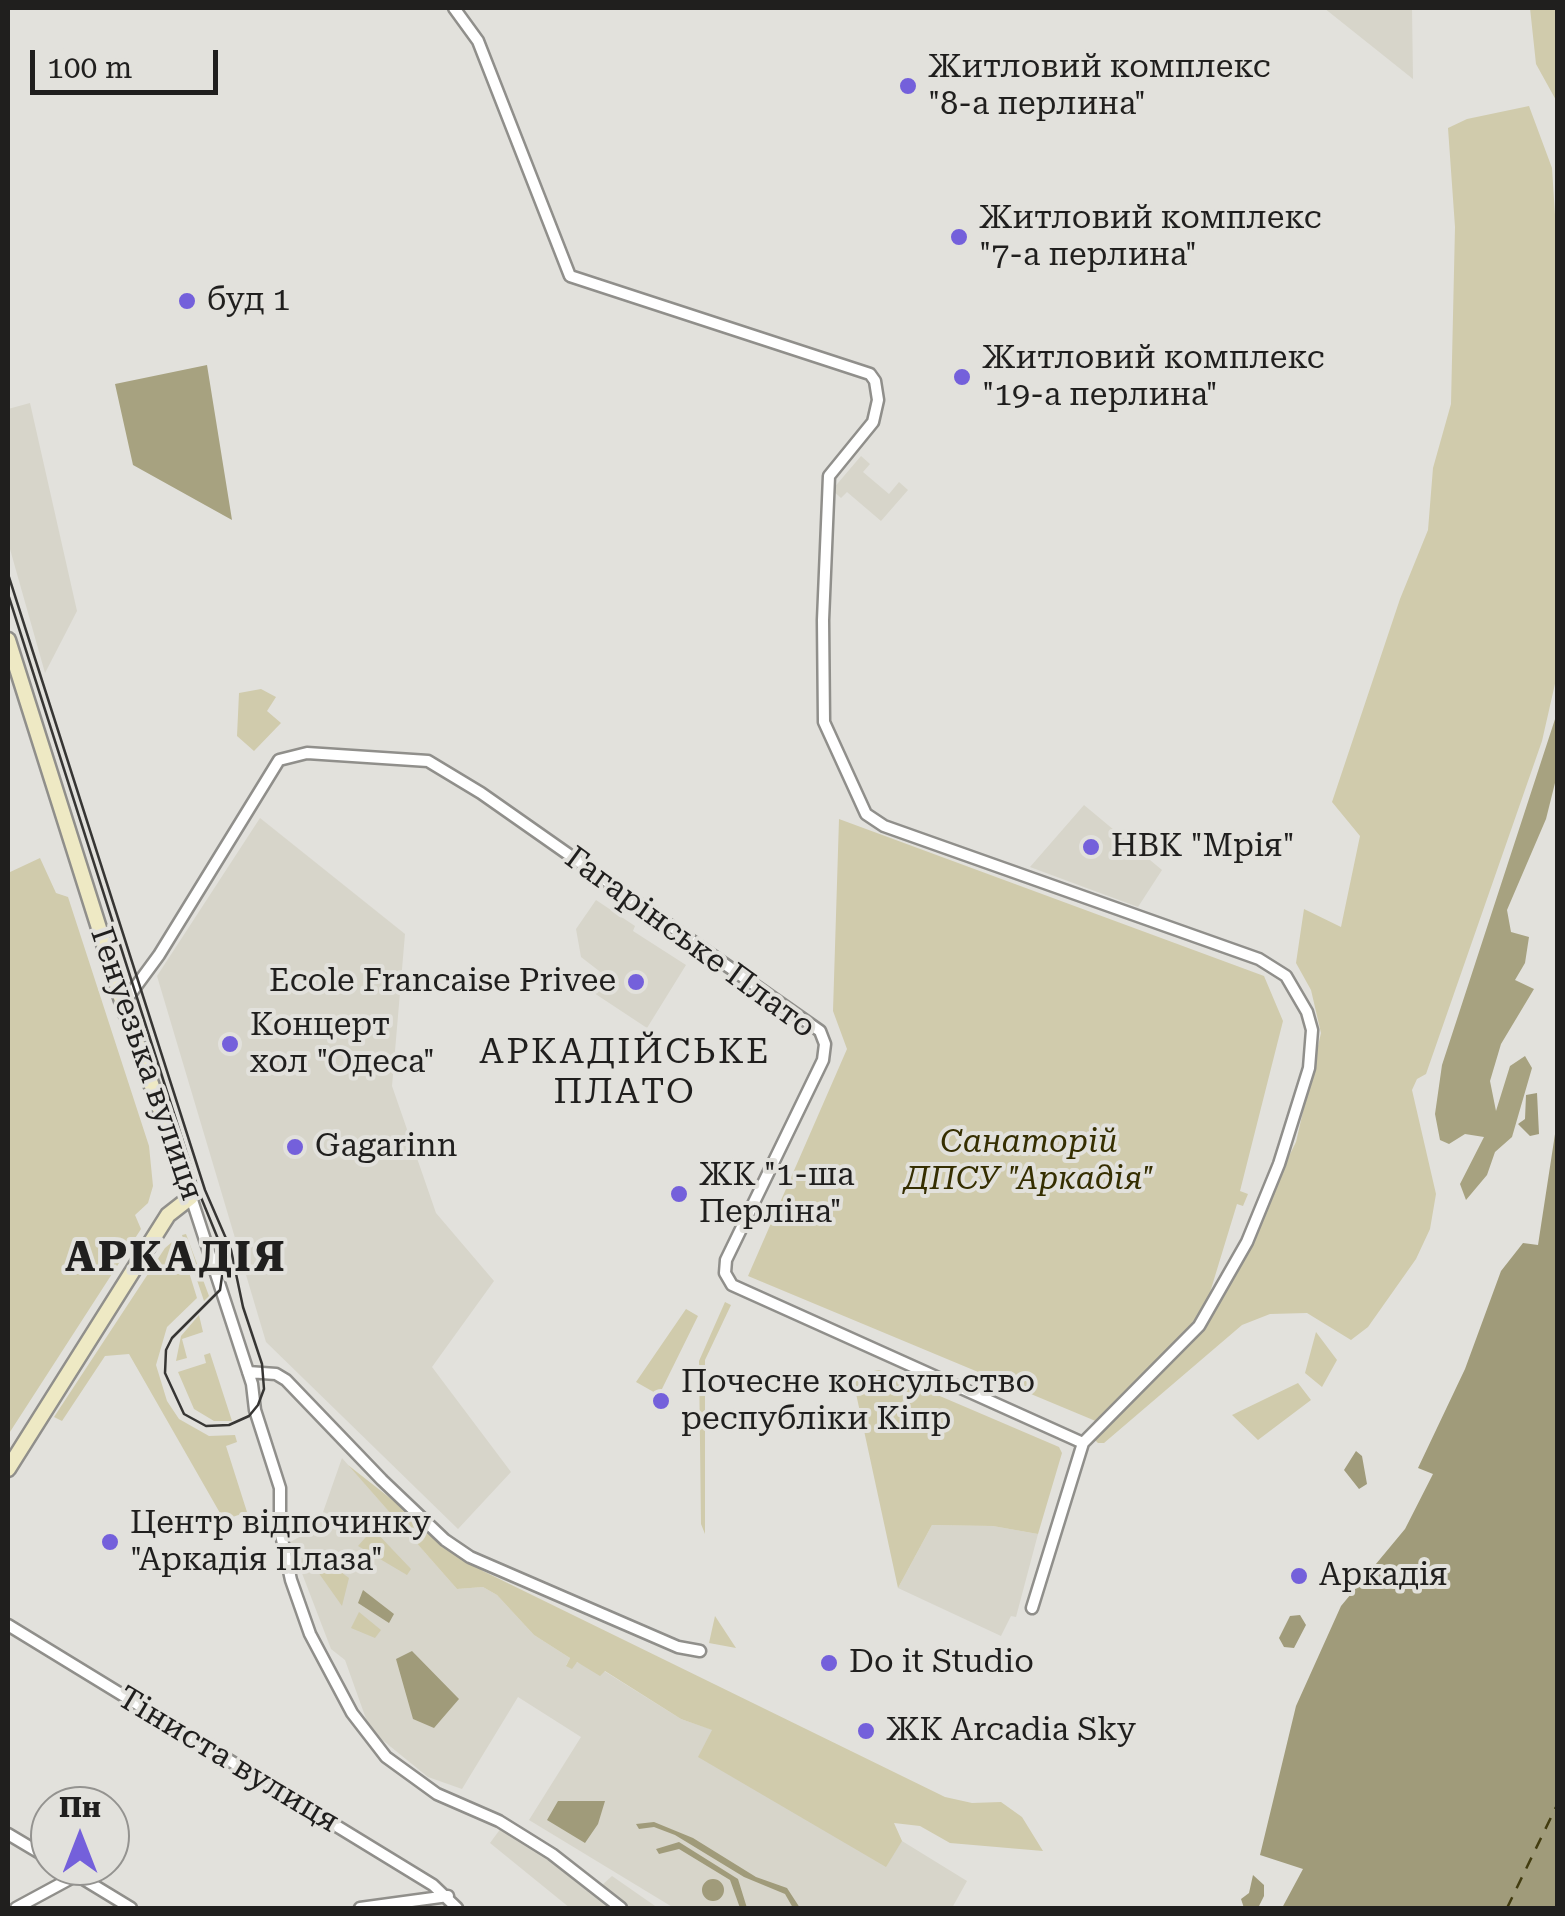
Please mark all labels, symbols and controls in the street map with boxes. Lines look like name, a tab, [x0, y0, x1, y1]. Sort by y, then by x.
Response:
scale bar	[35, 30, 222, 92]
place label: Житловий комплекс "8-а перлина"	[928, 49, 1271, 124]
text: 100 m	[47, 50, 132, 85]
marker: Житловий комплекс "8-а перлина"	[897, 75, 919, 97]
place label: Житловий комплекс "7-а перлина"	[979, 200, 1322, 275]
marker: Житловий комплекс "7-а перлина"	[948, 226, 970, 248]
place label: буд 1	[207, 282, 290, 320]
marker: буд 1	[176, 290, 198, 312]
place label: Житловий комплекс "19-а перлина"	[982, 340, 1325, 415]
marker: Житловий комплекс "19-а перлина"	[951, 366, 973, 388]
place label: НВК "Мрія"	[1111, 828, 1295, 866]
marker: НВК "Мрія"	[1080, 836, 1102, 858]
street label: Гагарінське Плато	[557, 839, 823, 1047]
street label: Генуезька вулиця	[81, 923, 211, 1205]
place label: Ecole Francaise Privee	[269, 963, 616, 1001]
marker: Ecole Francaise Privee	[625, 971, 647, 993]
place label: Концерт хол "Одеса"	[250, 1007, 435, 1082]
district label: АРКАДІЙСЬКЕ ПЛАТО	[479, 1032, 771, 1114]
marker: Концерт хол "Одеса"	[219, 1033, 241, 1055]
park label: Санаторій ДПСУ "Аркадія"	[904, 1124, 1154, 1199]
place label: Gagarinn	[315, 1128, 457, 1166]
marker: Gagarinn	[284, 1136, 306, 1158]
place label: ЖК "1-ша Перліна"	[699, 1157, 855, 1232]
marker: ЖК "1-ша Перліна"	[668, 1183, 690, 1205]
district label: АРКАДІЯ	[65, 1234, 287, 1284]
place label: Почесне консульство республіки Кіпр	[681, 1364, 1035, 1439]
marker: Почесне консульство республіки Кіпр	[650, 1390, 672, 1412]
place label: Центр відпочинку "Аркадія Плаза"	[130, 1505, 431, 1580]
marker: Центр відпочинку "Аркадія Плаза"	[99, 1531, 121, 1553]
place label: Аркадія	[1319, 1557, 1448, 1595]
marker: Аркадія	[1288, 1565, 1310, 1587]
place label: Do it Studio	[849, 1644, 1034, 1682]
marker: Do it Studio	[818, 1652, 840, 1674]
street label: Тіниста вулиця	[110, 1679, 346, 1841]
place label: ЖК Arcadia Sky	[886, 1712, 1136, 1750]
marker: ЖК Arcadia Sky	[855, 1720, 877, 1742]
north arrow	[30, 1786, 130, 1886]
text: Пн	[59, 1791, 101, 1824]

